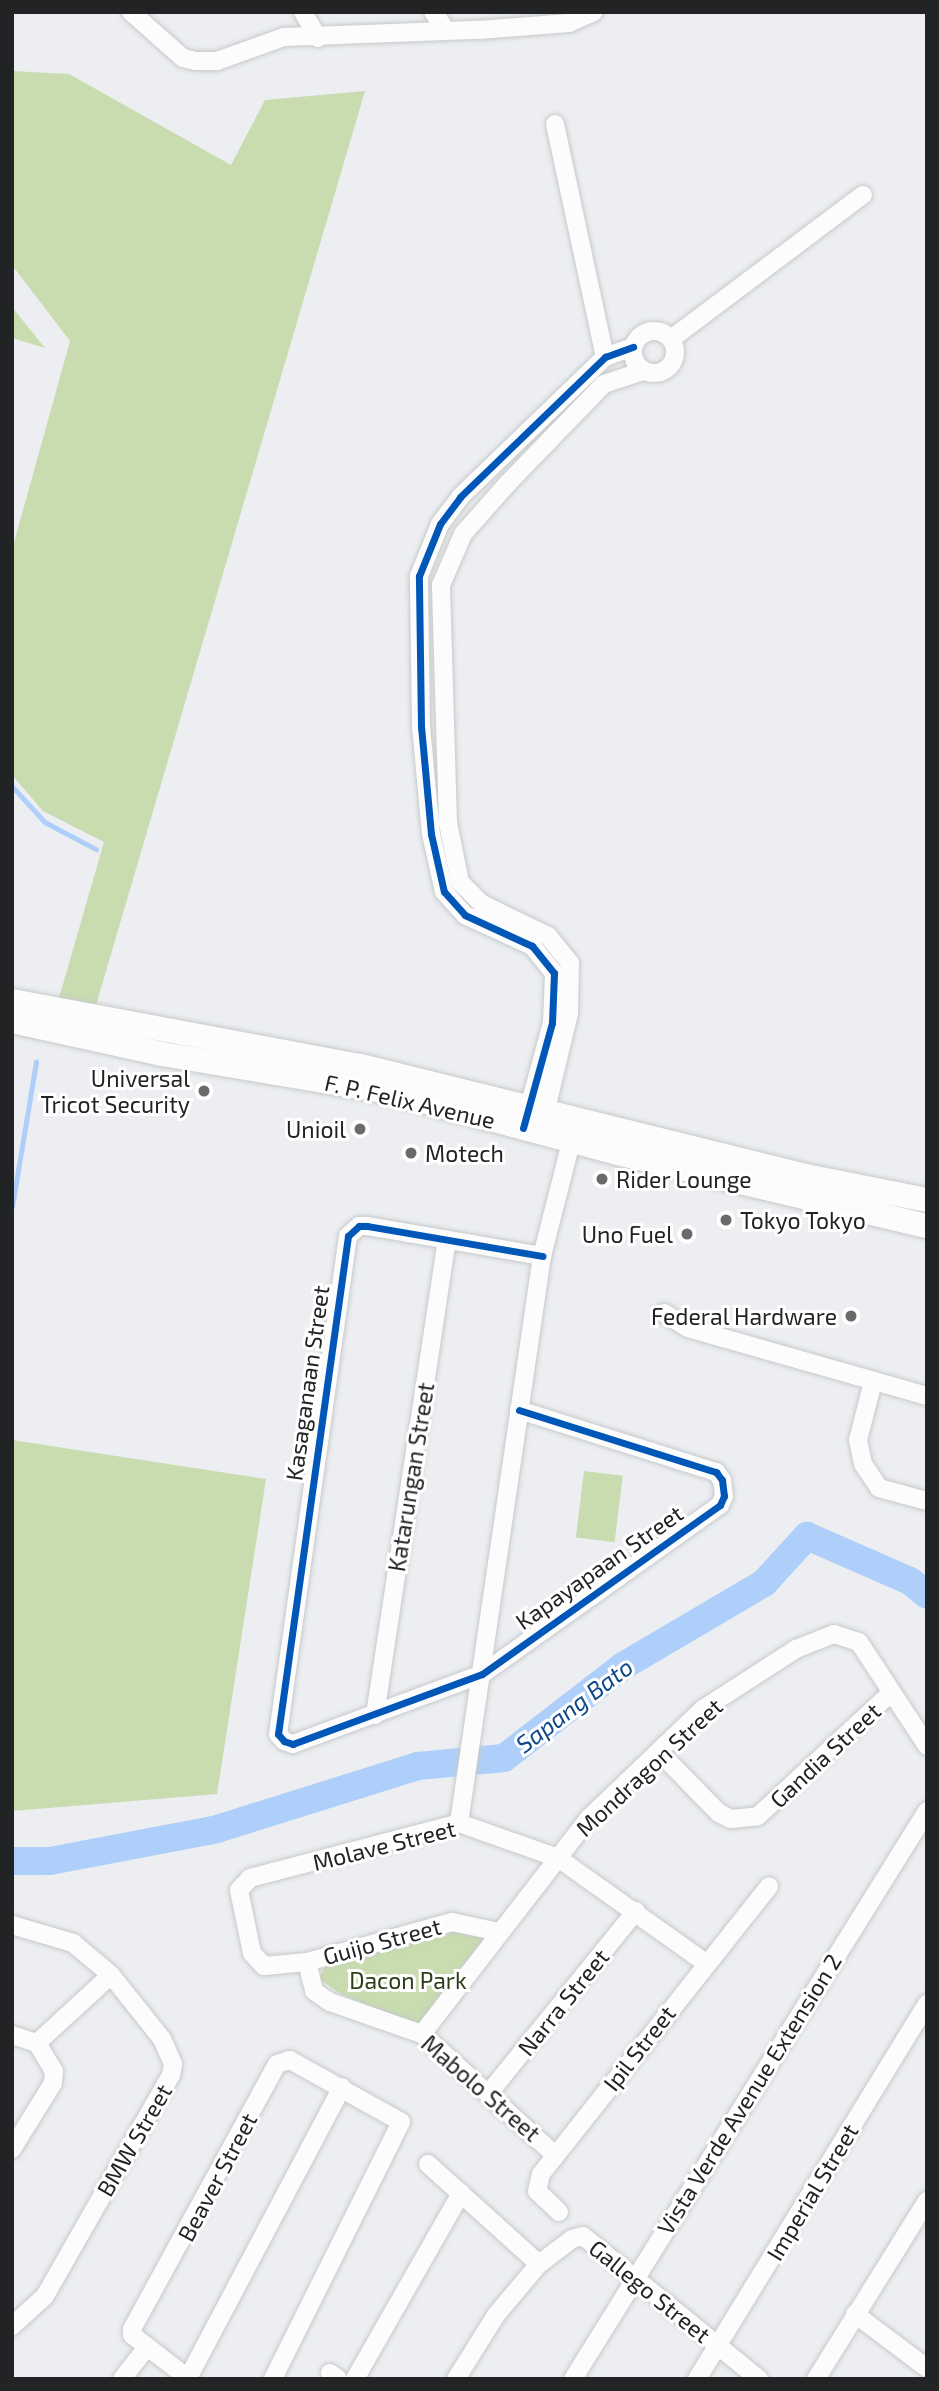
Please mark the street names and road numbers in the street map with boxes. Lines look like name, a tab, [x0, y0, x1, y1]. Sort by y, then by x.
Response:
street label: F. P. Felix Avenue	[322, 1068, 498, 1134]
street label: Kasaganaan Street	[280, 1284, 334, 1482]
street label: Katarungan Street	[382, 1380, 440, 1574]
street label: Kapayapaan Street	[510, 1499, 688, 1635]
street label: Mondragon Street	[570, 1692, 728, 1842]
street label: Gandia Street	[764, 1697, 886, 1813]
street label: Molave Street	[310, 1814, 458, 1876]
street label: Guijo Street	[320, 1912, 444, 1970]
street label: Narra Street	[512, 1943, 614, 2061]
street label: Vista Verde Avenue Extension 2	[651, 1948, 847, 2240]
street label: Ipil Street	[597, 2000, 681, 2096]
street label: Mabolo Street	[416, 2029, 546, 2147]
street label: BMW Street	[91, 2079, 177, 2201]
street label: Beaver Street	[172, 2108, 262, 2246]
street label: Imperial Street	[760, 2118, 864, 2266]
street label: Gallego Street	[584, 2234, 716, 2348]

